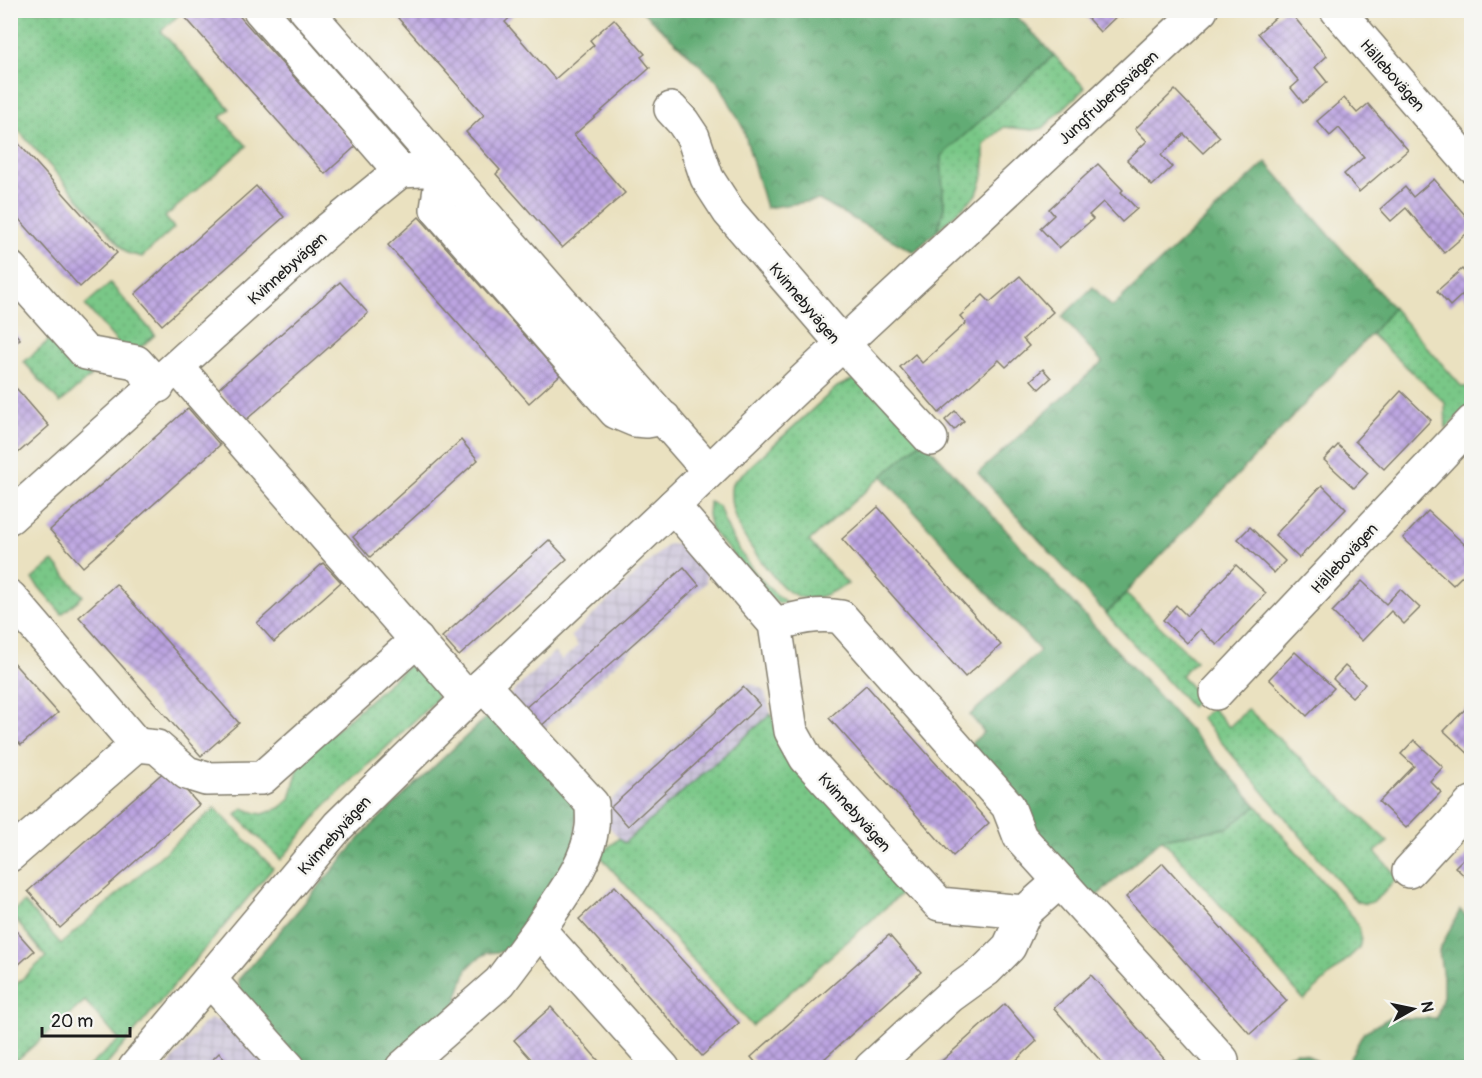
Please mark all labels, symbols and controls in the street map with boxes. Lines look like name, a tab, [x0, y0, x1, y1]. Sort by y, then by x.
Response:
street label: Hällebovägen	[1355, 35, 1429, 116]
street label: Jungfrubergsvägen	[1055, 46, 1163, 149]
street label: Kvinnebyvägen	[244, 228, 331, 310]
street label: Kvinnebyvägen	[765, 259, 844, 348]
street label: Hällebovägen	[1307, 519, 1382, 598]
street label: Kvinnebyvägen	[813, 769, 895, 856]
street label: Kvinnebyvägen	[294, 792, 376, 879]
north arrow	[1383, 979, 1443, 1039]
scale bar	[42, 1000, 130, 1038]
text: N	[1416, 1000, 1438, 1014]
text: 20 m	[51, 1010, 93, 1033]

